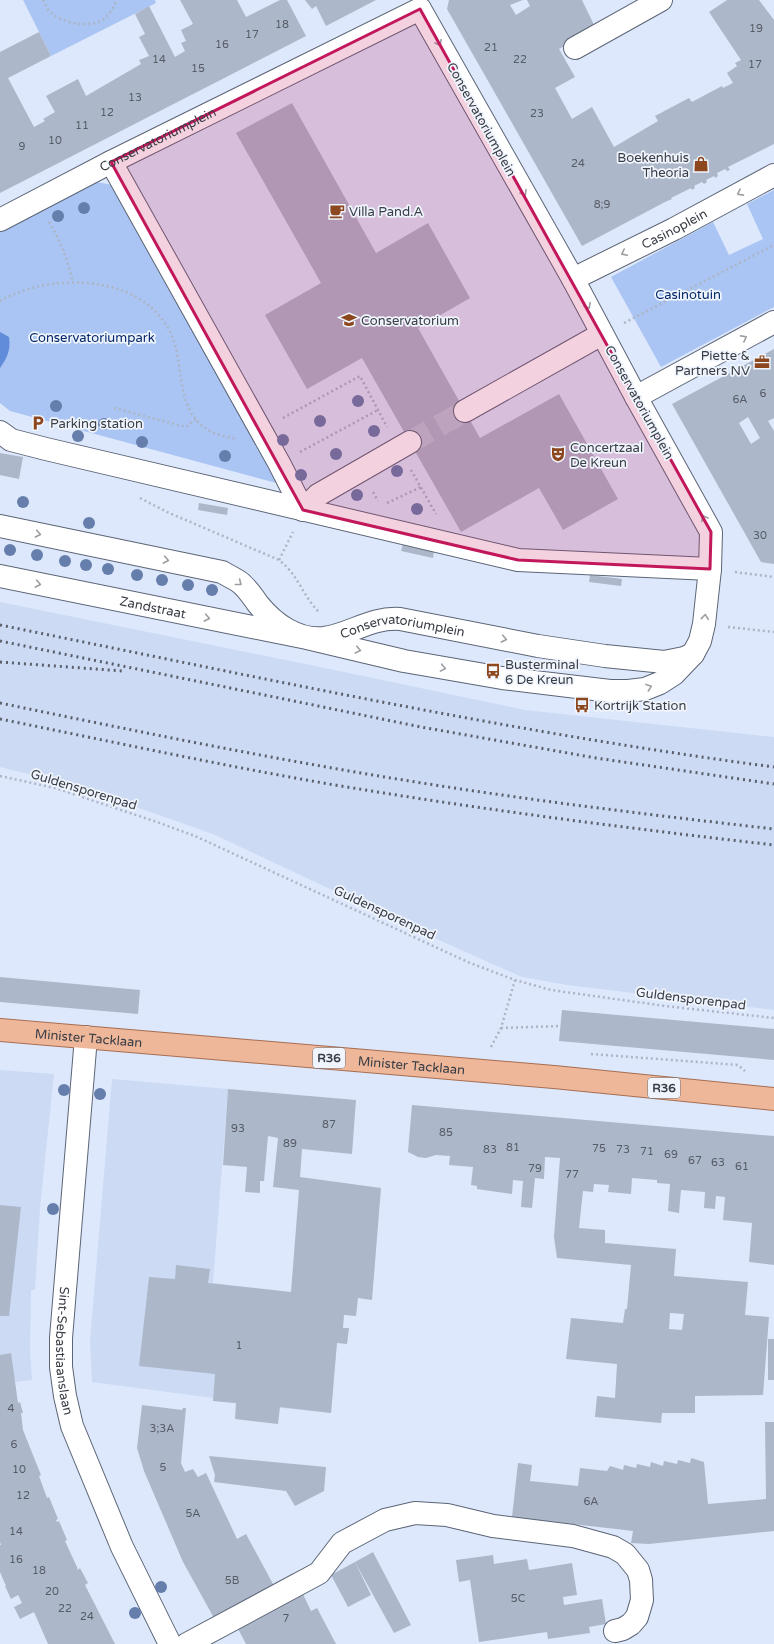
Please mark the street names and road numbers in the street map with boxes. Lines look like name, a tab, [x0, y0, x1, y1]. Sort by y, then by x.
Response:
street label: Conservatoriumplein	[443, 60, 519, 179]
street label: Conservatoriumplein	[97, 104, 219, 176]
street label: Casinoplein	[639, 206, 710, 253]
street label: Conservatoriumplein	[601, 343, 677, 462]
street label: Zandstraat	[118, 593, 187, 622]
street label: Conservatoriumplein	[338, 612, 466, 643]
street label: Guldensporenpad	[28, 766, 139, 814]
street label: Guldensporenpad	[331, 882, 438, 944]
street label: Guldensporenpad	[635, 984, 747, 1014]
street label: Minister Tacklaan	[34, 1026, 143, 1051]
road number: R36	[313, 1048, 345, 1068]
street label: Minister Tacklaan	[357, 1053, 466, 1078]
road number: R36	[648, 1078, 680, 1098]
street label: Sint-Sebastiaanslaan	[52, 1286, 76, 1417]

